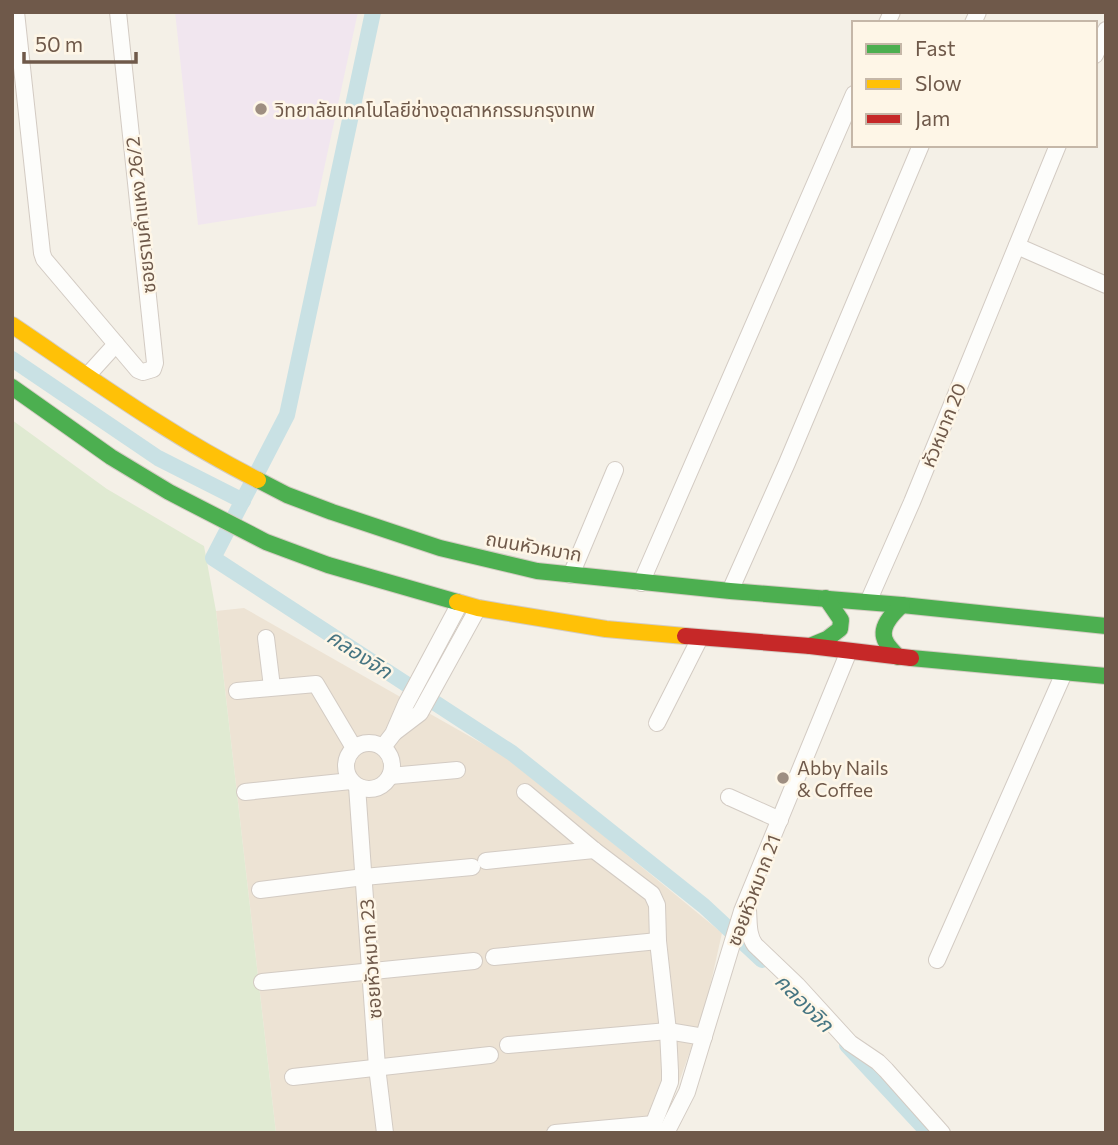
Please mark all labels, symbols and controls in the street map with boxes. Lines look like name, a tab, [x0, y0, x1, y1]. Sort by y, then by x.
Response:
scale bar	[24, 21, 136, 65]
legend	[852, 21, 1097, 147]
text: 50 m	[35, 31, 83, 56]
text: Fast	[915, 35, 956, 60]
text: Slow	[915, 70, 962, 95]
place label: วิทยาลัยเทคโนโลยีช่างอุตสาหกรรมกรุงเทพ	[275, 98, 595, 122]
marker: วิทยาลัยเทคโนโลยีช่างอุตสาหกรรมกรุงเทพ	[253, 101, 269, 117]
text: Jam	[915, 105, 950, 130]
street label: ซอยรามคำแหง 26/2	[120, 136, 160, 294]
street label: หัวหมาก 20	[916, 379, 970, 471]
street label: ถนนหัวหมาก	[484, 526, 584, 566]
water label: คลองจิก	[323, 623, 398, 684]
place label: Abby Nails & Coffee	[797, 756, 888, 801]
marker: Abby Nails & Coffee	[775, 770, 791, 786]
street label: ซอยหัวหมาก 21	[721, 831, 785, 949]
street label: ซอยหัวหมาก 23	[354, 898, 386, 1020]
water label: คลองจิก	[771, 968, 840, 1037]

